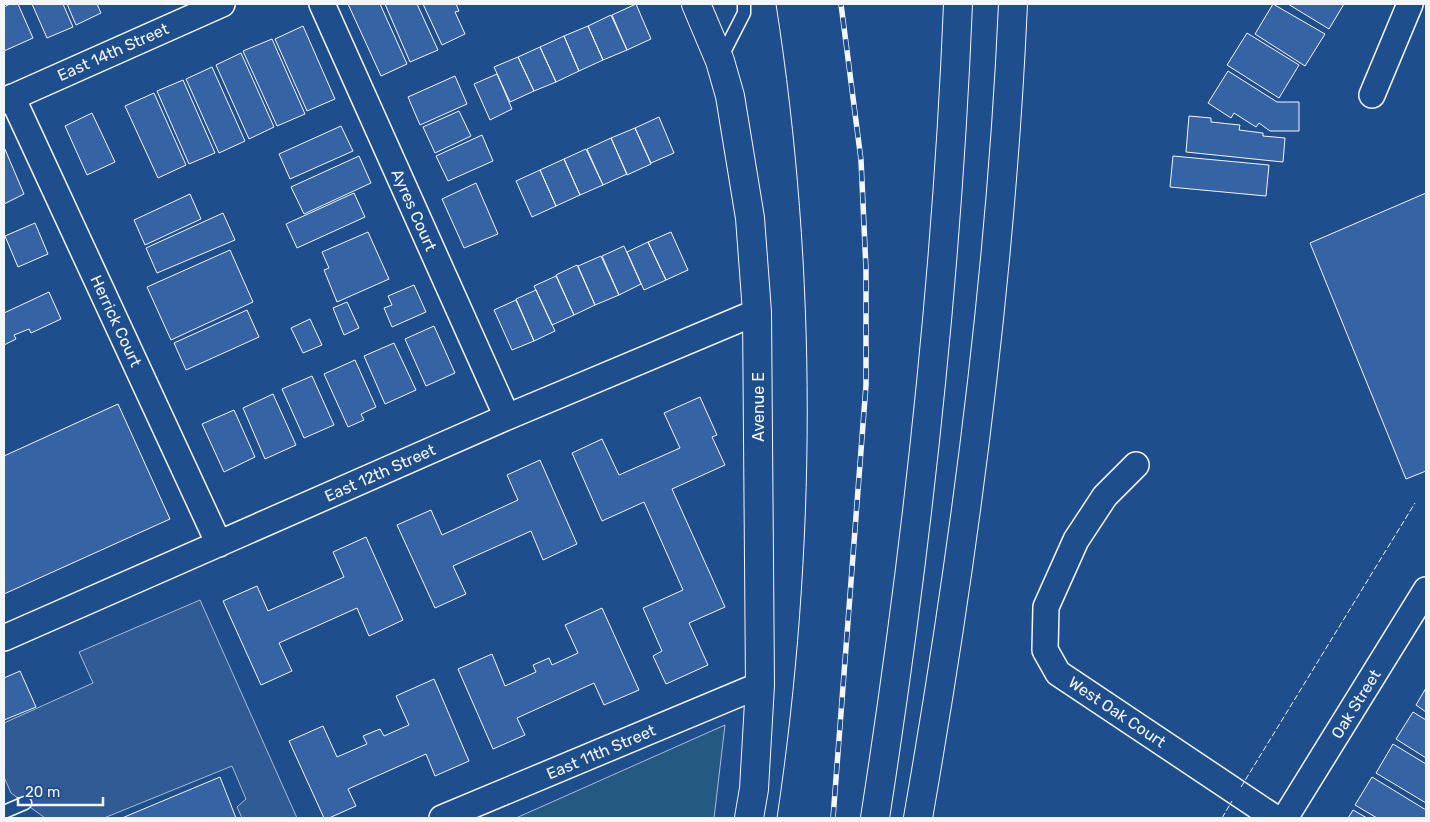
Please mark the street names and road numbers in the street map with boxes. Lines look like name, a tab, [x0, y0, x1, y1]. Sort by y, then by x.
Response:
street label: East 14th Street	[54, 19, 172, 85]
street label: Ayres Court	[387, 166, 441, 254]
street label: Herrick Court	[86, 272, 146, 370]
street label: Avenue E	[749, 372, 768, 442]
street label: East 12th Street	[322, 440, 438, 506]
street label: Oak Street	[1327, 666, 1385, 742]
street label: West Oak Court	[1065, 672, 1169, 752]
street label: East 11th Street	[544, 720, 658, 784]

